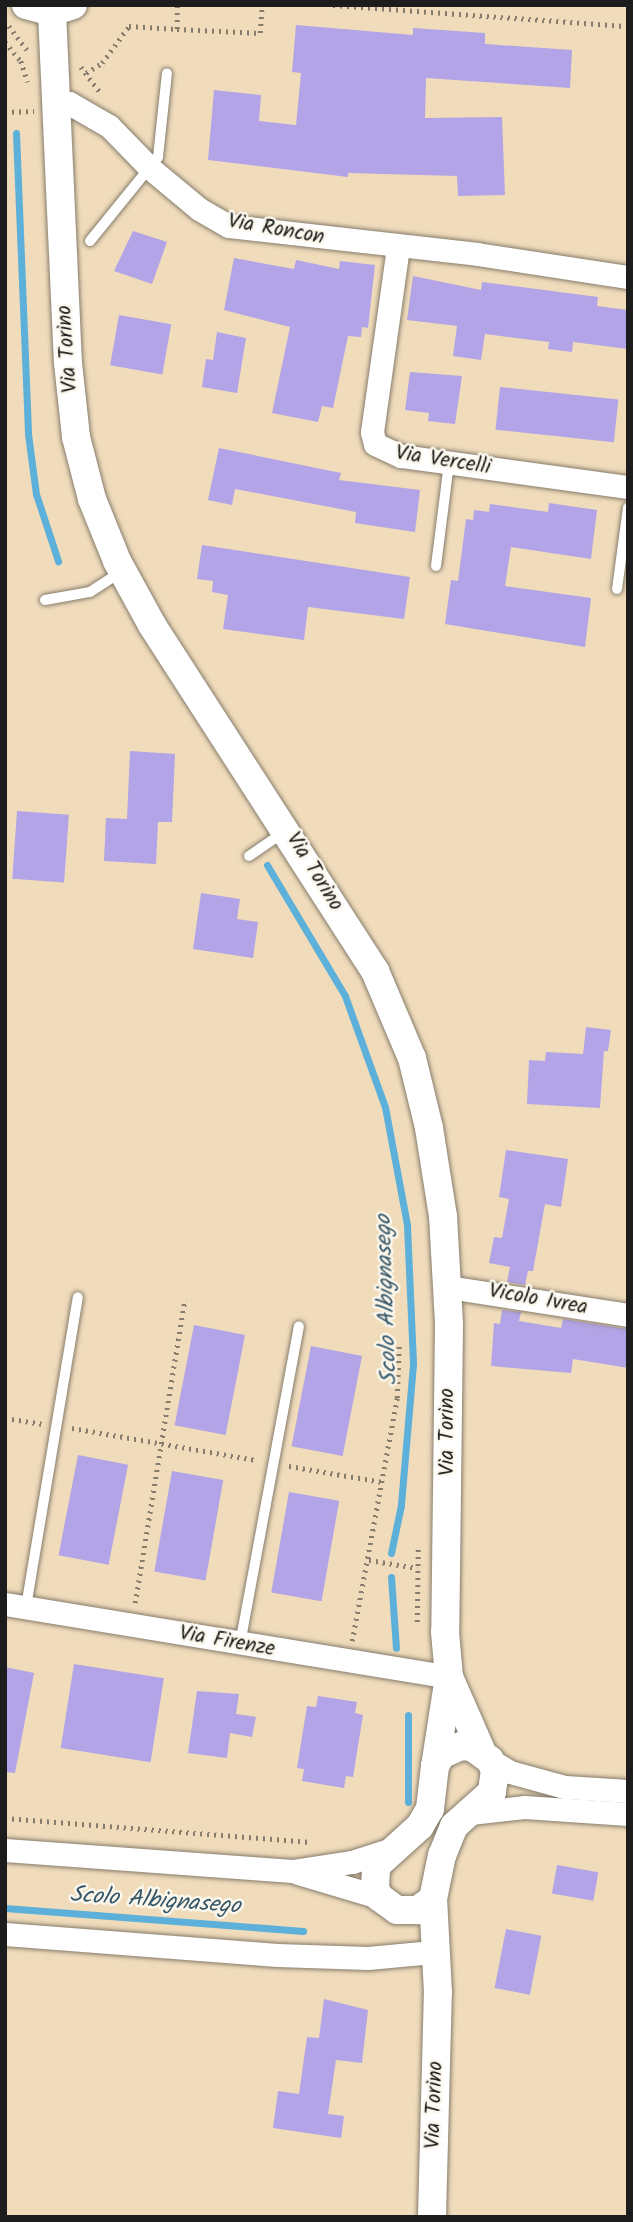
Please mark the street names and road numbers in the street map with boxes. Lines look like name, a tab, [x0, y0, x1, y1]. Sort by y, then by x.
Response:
street label: Via Roncon	[226, 209, 326, 251]
street label: Via Torino	[52, 304, 84, 394]
street label: Via Vercelli	[394, 441, 492, 481]
street label: Via Torino	[280, 828, 348, 916]
street label: Vicolo Ivrea	[487, 1279, 589, 1321]
street label: Via Torino	[435, 1388, 461, 1476]
street label: Via Firenze	[177, 1621, 277, 1663]
street label: Via Torino	[421, 2061, 449, 2149]

